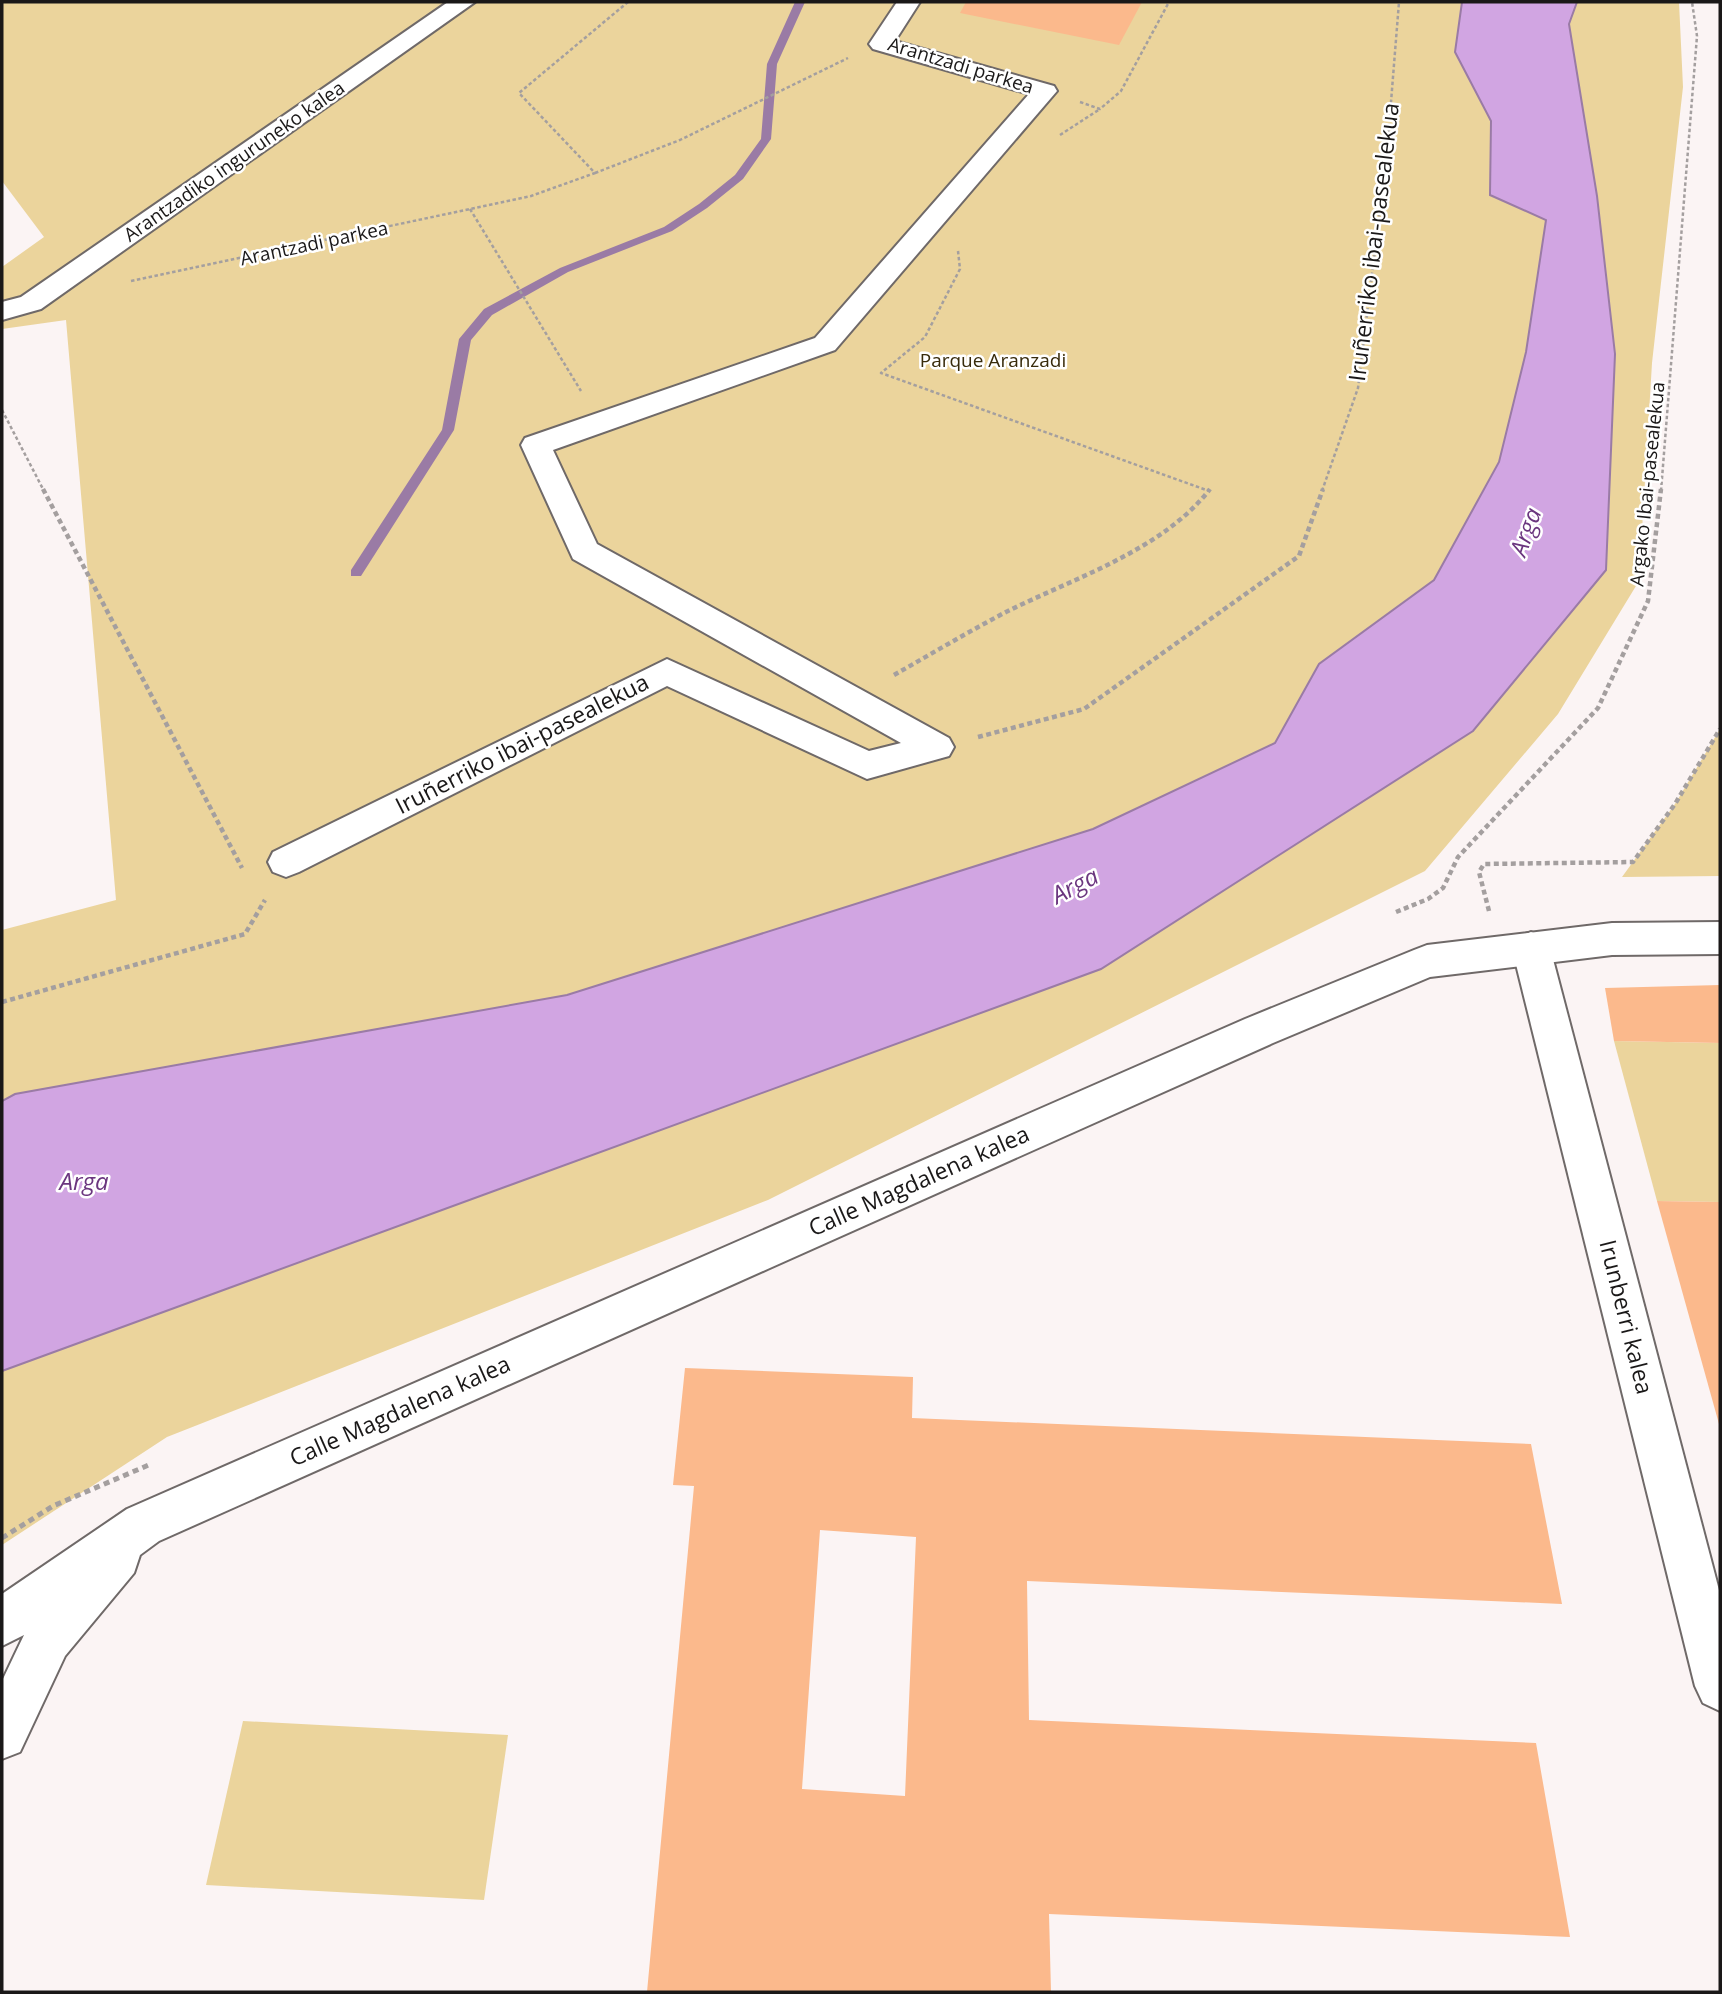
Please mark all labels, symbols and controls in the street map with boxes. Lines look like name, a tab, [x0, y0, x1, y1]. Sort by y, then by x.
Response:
street label: Arantzadi parkea	[885, 31, 1037, 99]
street label: Arantzadiko inguruneko kalea	[118, 75, 350, 247]
street label: Iruñerriko ibai-pasealekua	[1340, 101, 1406, 383]
street label: Arantzadi parkea	[238, 215, 390, 271]
park label: Parque Aranzadi	[920, 347, 1066, 373]
street label: Argako Ibai-pasealekua	[1623, 380, 1671, 588]
water label: Arga	[1500, 502, 1549, 562]
street label: Iruñerriko ibai-pasealekua	[389, 665, 654, 821]
water label: Arga	[1043, 858, 1104, 912]
street label: Calle Magdalena kalea	[803, 1117, 1034, 1243]
water label: Arga	[58, 1164, 109, 1197]
street label: Irunberri kalea	[1592, 1236, 1662, 1397]
street label: Calle Magdalena kalea	[284, 1347, 515, 1473]

